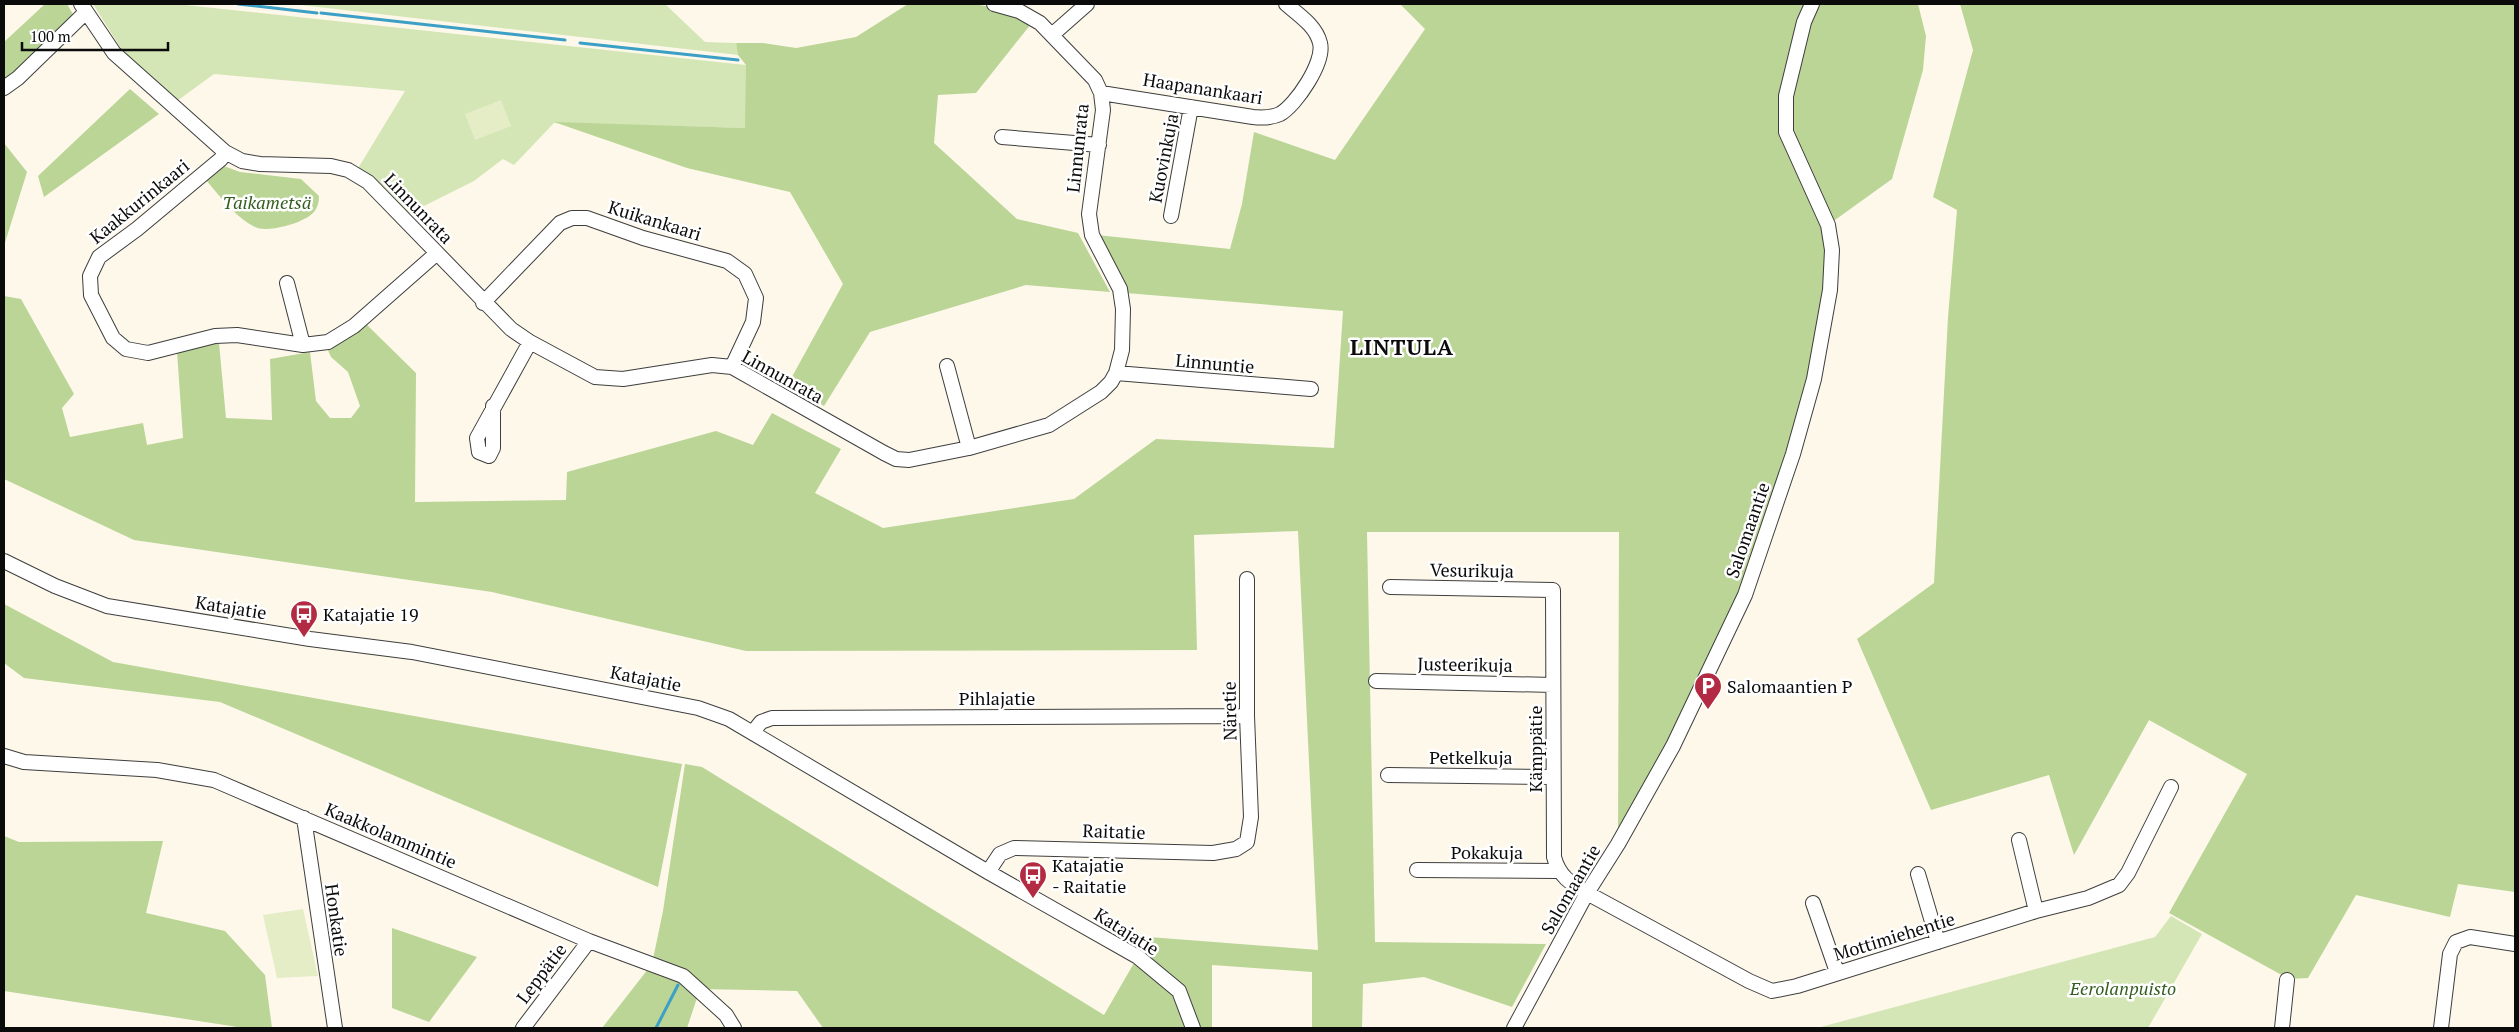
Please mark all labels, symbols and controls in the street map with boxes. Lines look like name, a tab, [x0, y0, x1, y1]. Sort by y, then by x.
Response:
scale bar	[22, 20, 169, 52]
text: 100 m	[30, 26, 71, 46]
street label: Haapanankaari	[1141, 67, 1265, 109]
street label: Linnunrata	[1060, 102, 1094, 194]
street label: Kuovinkuja	[1143, 111, 1183, 205]
street label: Kaakkurinkaari	[84, 153, 194, 249]
street label: Linnunrata	[379, 167, 459, 249]
park label: Taikametsä	[223, 190, 312, 214]
street label: Kuikankaari	[605, 194, 705, 246]
district label: LINTULA	[1350, 332, 1454, 361]
street label: Linnunrata	[738, 344, 828, 408]
street label: Linnuntie	[1175, 348, 1255, 378]
street label: Salomaantie	[1719, 479, 1775, 581]
street label: Vesurikuja	[1430, 557, 1514, 583]
street label: Katajatie	[194, 590, 268, 624]
bus stop icon: Katajatie 19	[289, 599, 319, 638]
place label: Katajatie 19	[323, 602, 418, 626]
street label: Justeerikuja	[1417, 651, 1513, 677]
street label: Katajatie	[608, 659, 684, 697]
parking icon: Salomaantien P	[1693, 671, 1723, 710]
place label: Salomaantien P	[1727, 674, 1853, 698]
street label: Näretie	[1216, 681, 1242, 741]
street label: Pihlajatie	[959, 686, 1035, 710]
street label: Kämppätie	[1523, 706, 1547, 792]
street label: Petkelkuja	[1429, 745, 1513, 769]
street label: Kaakkolammintie	[321, 796, 461, 874]
street label: Raitatie	[1082, 818, 1146, 844]
street label: Pokakuja	[1451, 840, 1523, 864]
street label: Salomaantie	[1535, 840, 1605, 938]
place label: Katajatie - Raitatie	[1052, 853, 1126, 898]
bus stop icon: Katajatie - Raitatie	[1018, 860, 1048, 899]
street label: Honkatie	[320, 882, 354, 958]
street label: Katajatie	[1090, 902, 1164, 960]
street label: Mottimiehentie	[1830, 906, 1958, 966]
street label: Leppätie	[510, 938, 572, 1008]
park label: Eerolanpuisto	[2069, 976, 2176, 1000]

